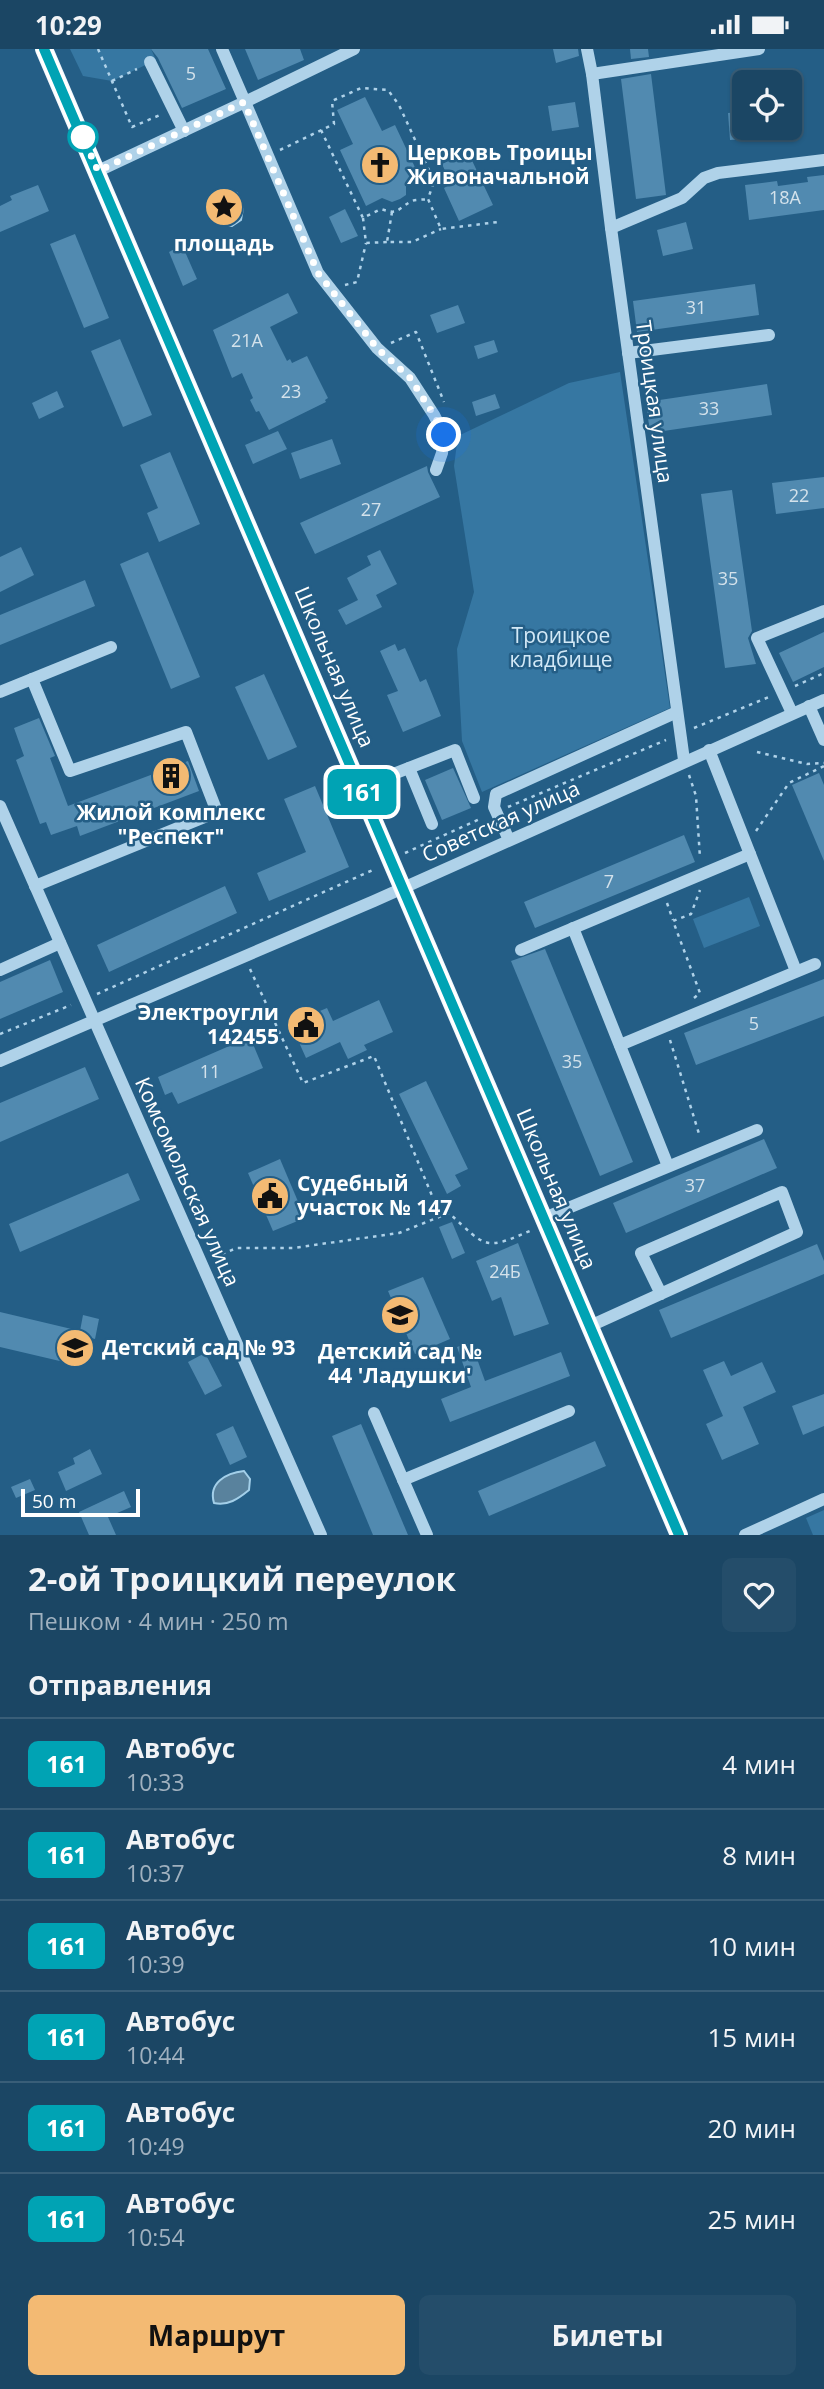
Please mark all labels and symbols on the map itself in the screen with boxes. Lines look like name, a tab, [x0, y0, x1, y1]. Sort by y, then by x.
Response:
house number: 5	[186, 61, 196, 85]
unlabelled marker	[68, 122, 98, 152]
place label: Церковь Троицы Живоначальной	[407, 138, 593, 190]
church icon: Церковь Троицы Живоначальной	[359, 144, 401, 186]
house number: 18А	[769, 185, 802, 209]
place icon: площадь	[203, 186, 245, 228]
place label: площадь	[174, 229, 274, 257]
house number: 31	[686, 295, 706, 319]
street label: Троицкая улица	[630, 319, 680, 485]
house number: 21А	[231, 328, 264, 352]
house number: 23	[281, 379, 301, 403]
house number: 33	[699, 396, 719, 420]
your location	[426, 417, 461, 452]
house number: 22	[789, 483, 809, 507]
house number: 27	[361, 497, 381, 521]
house number: 35	[718, 566, 738, 590]
street label: Школьная улица	[288, 582, 381, 751]
park label: Троицкое кладбище	[509, 621, 613, 673]
building icon: Жилой комплекс "Респект"	[150, 755, 192, 797]
line badge: 161	[322, 769, 402, 815]
street label: Советская улица	[417, 774, 584, 868]
place label: Жилой комплекс "Респект"	[76, 798, 266, 850]
house number: 7	[604, 869, 614, 893]
place label: Электроугли 142455	[138, 998, 279, 1050]
public building icon: Электроугли 142455	[285, 1004, 327, 1046]
house number: 5	[749, 1011, 759, 1035]
house number: 35	[562, 1049, 582, 1073]
house number: 11	[200, 1059, 220, 1083]
street label: Комсомольская улица	[129, 1073, 247, 1291]
street label: Школьная улица	[510, 1104, 603, 1273]
place label: Судебный участок № 147	[297, 1169, 452, 1221]
house number: 37	[685, 1173, 705, 1197]
public building icon: Судебный участок № 147	[249, 1175, 291, 1217]
house number: 24Б	[489, 1259, 521, 1283]
school or university icon: Детский сад № 44 'Ладушки'	[379, 1294, 421, 1336]
school or university icon: Детский сад № 93	[54, 1327, 96, 1369]
place label: Детский сад № 93	[102, 1333, 296, 1361]
place label: Детский сад № 44 'Ладушки'	[318, 1337, 482, 1389]
scale bar	[21, 1486, 140, 1518]

